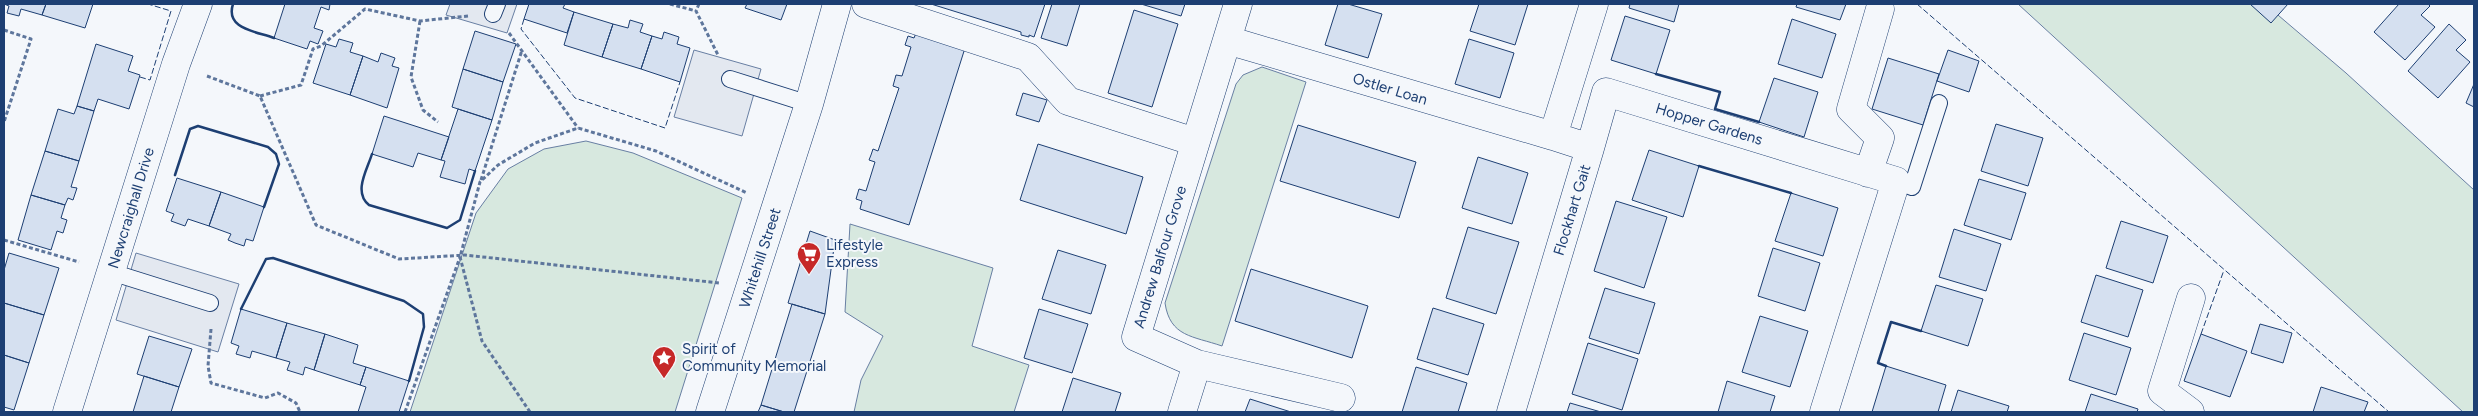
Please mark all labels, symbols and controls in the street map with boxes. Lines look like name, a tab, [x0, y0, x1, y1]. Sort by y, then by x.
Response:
street label: Ostler Loan	[1351, 69, 1429, 109]
street label: Hopper Gardens	[1653, 99, 1765, 149]
street label: Newcraighall Drive	[104, 145, 158, 271]
street label: Flockhart Gait	[1550, 162, 1594, 258]
street label: Andrew Balfour Grove	[1130, 184, 1190, 330]
street label: Whitehill Street	[735, 205, 785, 310]
place label: Lifestyle Express	[826, 236, 883, 271]
supermarket icon: Lifestyle Express	[796, 241, 822, 275]
place label: Spirit of Community Memorial	[682, 340, 826, 375]
place icon: Spirit of Community Memorial	[651, 345, 677, 379]

